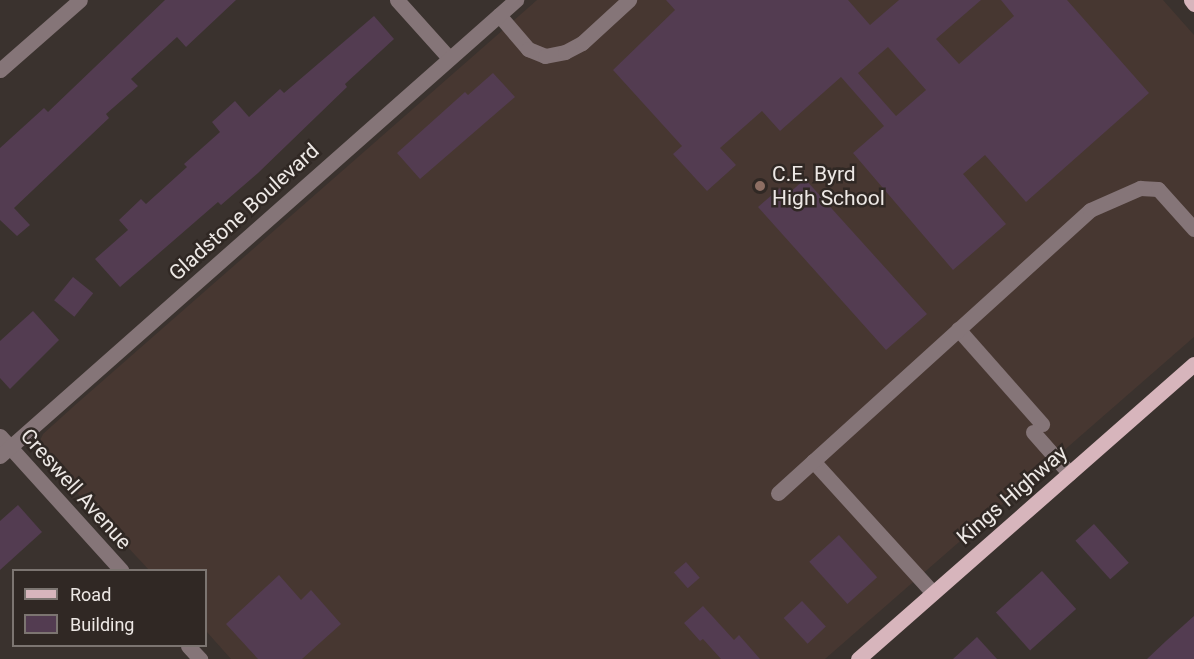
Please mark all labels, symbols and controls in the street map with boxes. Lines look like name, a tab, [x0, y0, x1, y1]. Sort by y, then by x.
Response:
street label: Gladstone Boulevard	[164, 138, 324, 286]
place label: C.E. Byrd High School	[772, 161, 885, 211]
marker: C.E. Byrd High School	[753, 179, 767, 193]
street label: Creswell Avenue	[15, 424, 137, 554]
street label: Kings Highway	[952, 440, 1072, 550]
legend	[12, 569, 207, 647]
text: Road	[70, 584, 111, 605]
text: Building	[70, 614, 134, 635]

